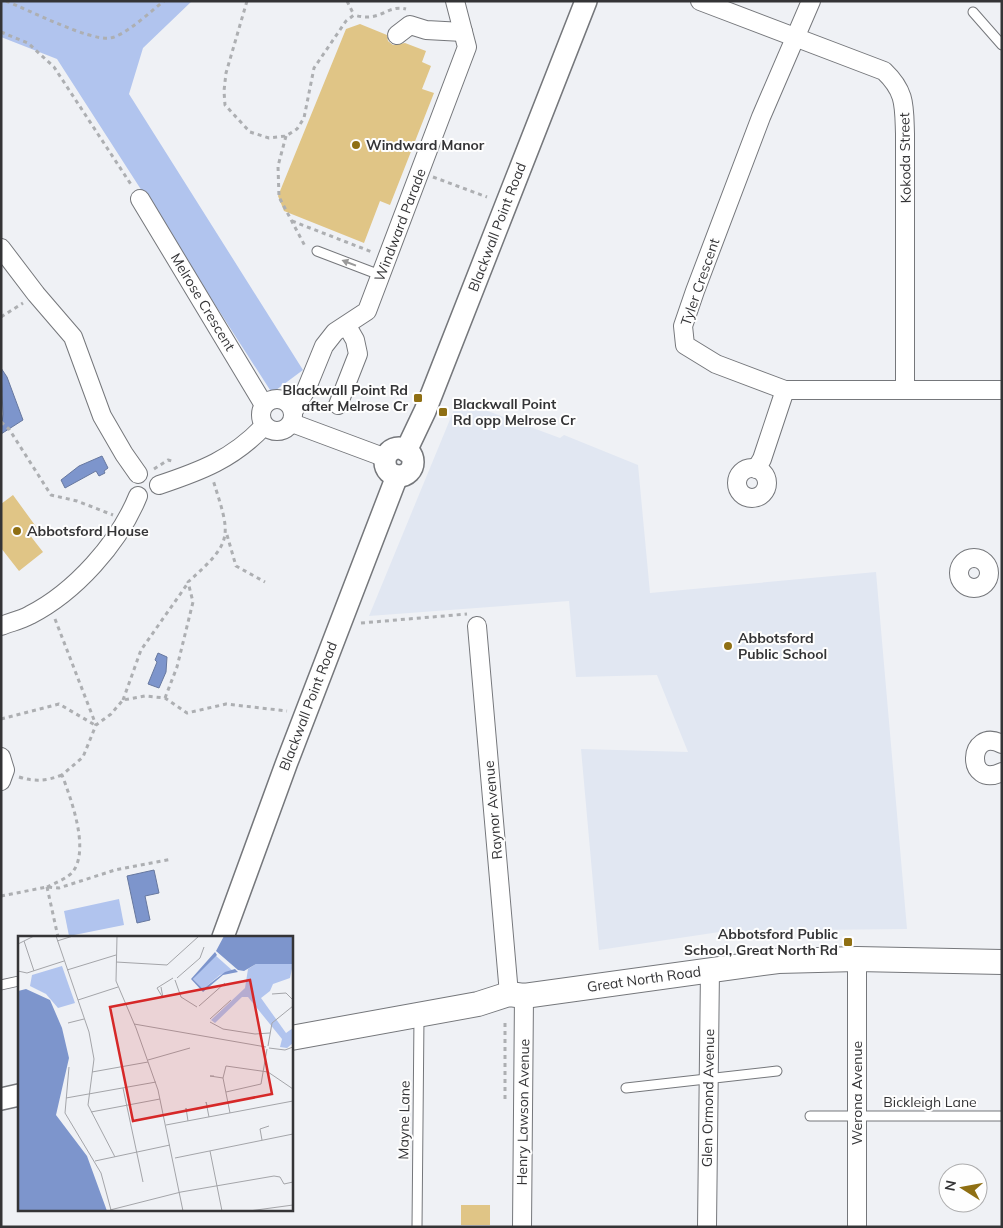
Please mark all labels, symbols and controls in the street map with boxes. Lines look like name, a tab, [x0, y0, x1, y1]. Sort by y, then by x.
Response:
street label: Kokoda Street	[895, 112, 915, 204]
place label: Windward Manor	[366, 136, 485, 154]
marker: Windward Manor	[350, 139, 362, 151]
street label: Blackwall Point Road	[464, 160, 530, 294]
street label: Windward Parade	[370, 166, 430, 284]
street label: Tyler Crescent	[677, 236, 723, 328]
street label: Melrose Crescent	[167, 250, 239, 354]
one-way arrow	[341, 259, 356, 266]
place label: Blackwall Point Rd after Melrose Cr	[283, 381, 408, 415]
marker: Blackwall Point Rd after Melrose Cr	[412, 392, 424, 404]
place label: Blackwall Point Rd opp Melrose Cr	[453, 395, 576, 429]
marker: Blackwall Point Rd opp Melrose Cr	[437, 406, 449, 418]
place label: Abbotsford House	[27, 522, 149, 540]
marker: Abbotsford House	[11, 525, 23, 537]
place label: Abbotsford Public School	[738, 629, 827, 663]
street label: Blackwall Point Road	[275, 639, 341, 773]
marker: Abbotsford Public School	[722, 640, 734, 652]
street label: Raynor Avenue	[480, 760, 506, 860]
place label: Abbotsford Public School, Great North Rd	[684, 925, 838, 959]
inset map	[18, 936, 292, 1210]
marker: Abbotsford Public School, Great North Rd	[842, 936, 854, 948]
street label: Great North Road	[586, 962, 702, 996]
street label: Glen Ormond Avenue	[698, 1029, 718, 1167]
street label: Henry Lawson Avenue	[513, 1039, 533, 1185]
street label: Werona Avenue	[848, 1041, 866, 1145]
street label: Mayne Lane	[394, 1080, 414, 1160]
street label: Bickleigh Lane	[883, 1093, 977, 1111]
north arrow	[938, 1163, 988, 1213]
text: N	[940, 1179, 960, 1192]

